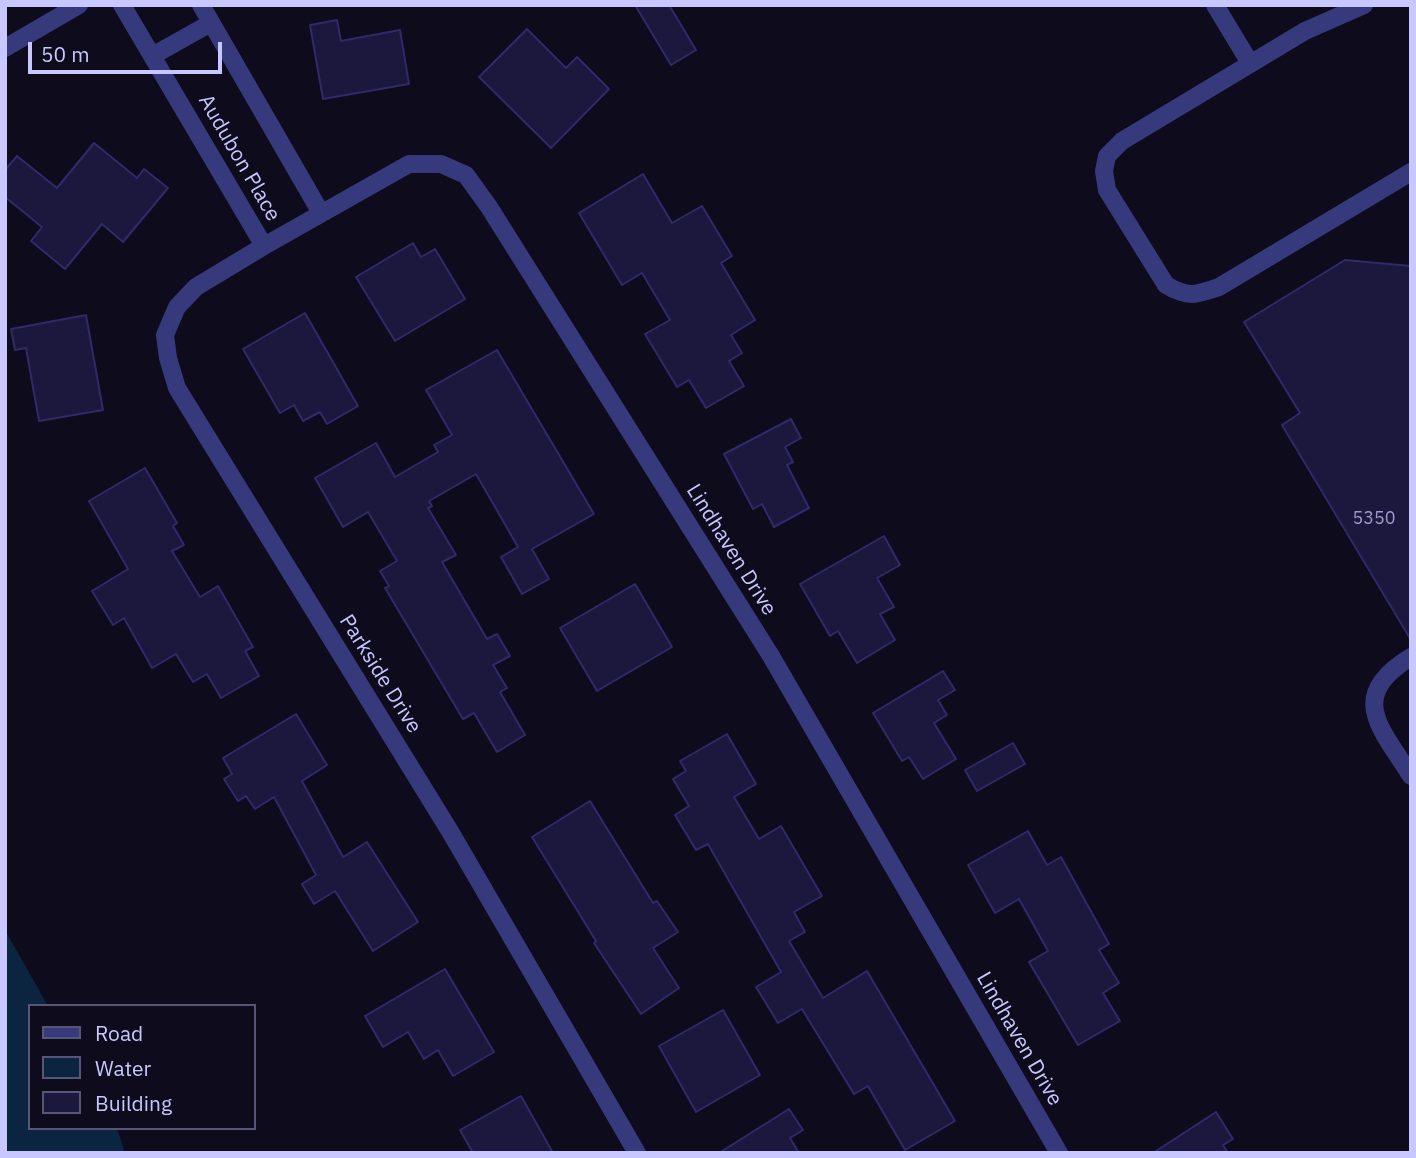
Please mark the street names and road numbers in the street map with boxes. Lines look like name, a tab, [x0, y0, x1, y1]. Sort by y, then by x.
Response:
street label: Audubon Place	[193, 90, 285, 226]
street label: Lindhaven Drive	[681, 480, 781, 620]
street label: Parkside Drive	[333, 610, 427, 738]
street label: Lindhaven Drive	[971, 968, 1067, 1110]

